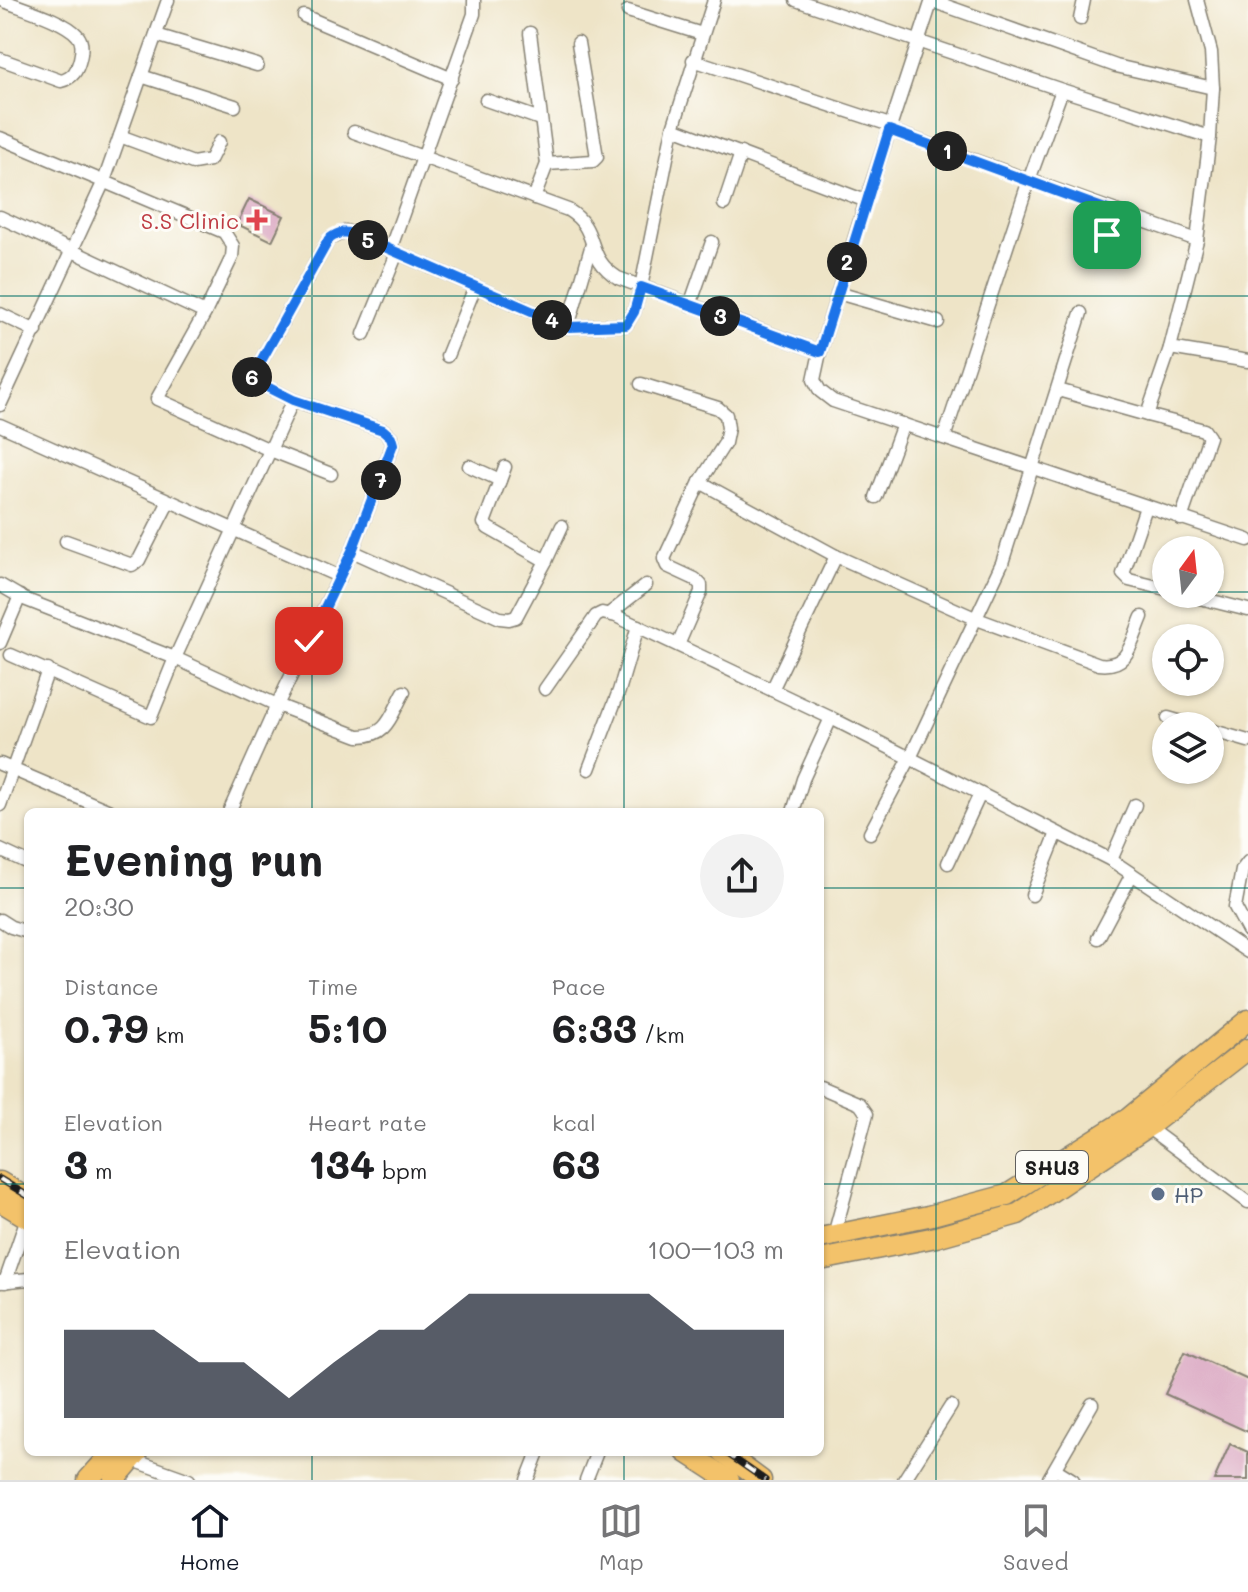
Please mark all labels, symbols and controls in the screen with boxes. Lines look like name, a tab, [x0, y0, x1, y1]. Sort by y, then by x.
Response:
pin: 1	[927, 131, 967, 171]
text: 1	[942, 136, 952, 165]
pin	[1073, 201, 1141, 269]
place label: S.S Clinic	[141, 206, 239, 235]
marker: S.S Clinic	[246, 209, 268, 231]
icon: arrive	[1085, 213, 1129, 257]
pin: 5	[348, 220, 388, 260]
text: 5	[362, 225, 374, 254]
pin: 2	[827, 242, 867, 282]
text: 2	[841, 247, 853, 276]
pin: 3	[700, 296, 740, 336]
pin: 4	[532, 300, 572, 340]
text: 3	[713, 301, 727, 330]
text: 4	[545, 305, 559, 334]
pin: 6	[232, 357, 272, 397]
text: 6	[245, 362, 259, 391]
pin: 7	[361, 460, 401, 500]
text: 7	[375, 465, 387, 494]
north arrow	[1152, 536, 1224, 608]
map controls	[1152, 536, 1224, 784]
pin	[275, 607, 343, 675]
icon: check	[287, 619, 331, 663]
button: locate	[1152, 624, 1224, 696]
button: layers	[1152, 712, 1224, 784]
text: Evening run	[64, 830, 323, 887]
button: share	[700, 834, 784, 918]
text: 20:30	[64, 889, 134, 923]
text: Distance	[64, 972, 159, 1001]
text: Time	[308, 972, 358, 1001]
text: Pace	[552, 972, 606, 1001]
text: 0.79	[64, 1001, 148, 1053]
text: 5:10	[308, 1001, 387, 1053]
text: 6:33	[552, 1001, 637, 1053]
text: km	[148, 1020, 185, 1049]
text: /km	[637, 1020, 685, 1049]
text: Elevation	[64, 1108, 163, 1137]
text: Heart rate	[308, 1108, 427, 1137]
text: kcal	[552, 1108, 596, 1137]
text: 3	[64, 1137, 88, 1189]
text: 134	[308, 1137, 375, 1189]
text: 63	[552, 1137, 600, 1189]
road number: SHU3	[1016, 1151, 1088, 1183]
text: m	[88, 1156, 113, 1185]
text: bpm	[375, 1156, 427, 1185]
place label: HP	[1174, 1180, 1203, 1209]
marker: HP	[1149, 1185, 1167, 1203]
text: Elevation	[64, 1232, 181, 1266]
text: 100–103 m	[647, 1232, 784, 1266]
tab: Home	[180, 1499, 240, 1576]
tab: Map	[599, 1499, 644, 1576]
tab: Saved	[1003, 1499, 1068, 1576]

